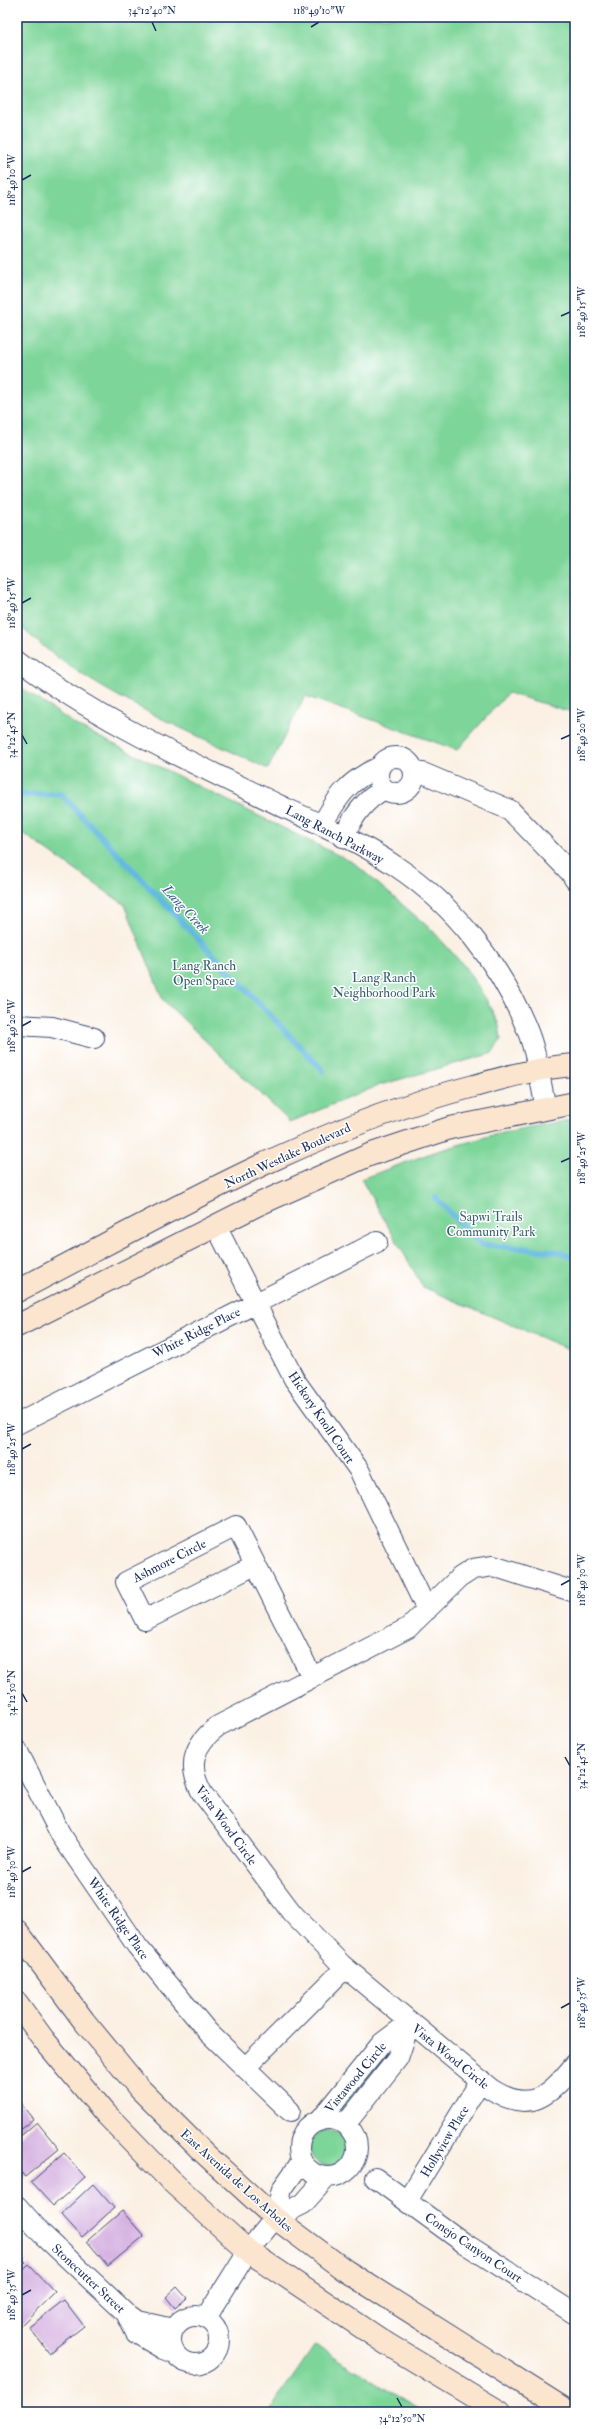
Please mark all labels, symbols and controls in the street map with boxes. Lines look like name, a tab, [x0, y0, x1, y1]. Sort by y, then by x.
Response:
text: 34°12'40"N	[128, 5, 176, 17]
text: 118°49'10"W	[293, 5, 346, 17]
text: 118°49'10"W	[6, 153, 18, 206]
text: 118°49'15"W	[576, 286, 588, 337]
text: 118°49'15"W	[6, 577, 18, 628]
text: 118°49'20"W	[576, 708, 588, 762]
text: 34°12'45"N	[6, 711, 18, 759]
street label: Lang Ranch Parkway	[282, 802, 387, 869]
water label: Lang Creek	[158, 880, 213, 938]
park label: Lang Ranch Open Space	[172, 958, 236, 990]
park label: Lang Ranch Neighborhood Park	[333, 970, 436, 1001]
text: 118°49'20"W	[6, 999, 18, 1053]
street label: North Westlake Boulevard	[222, 1119, 354, 1192]
text: 118°49'25"W	[576, 1131, 588, 1184]
park label: Sapwi Trails Community Park	[447, 1209, 536, 1241]
street label: White Ridge Place	[149, 1304, 244, 1362]
street label: Hickory Knoll Court	[284, 1368, 358, 1467]
text: 118°49'25"W	[6, 1422, 18, 1475]
street label: Ashmore Circle	[129, 1535, 209, 1587]
text: 118°49'30"W	[576, 1553, 588, 1606]
text: 34°12'50"N	[6, 1670, 18, 1716]
text: 34°12'45"N	[576, 1742, 588, 1790]
street label: Vista Wood Circle	[192, 1783, 261, 1869]
text: 118°49'30"W	[6, 1845, 18, 1898]
street label: White Ridge Place	[83, 1874, 153, 1963]
text: 118°49'35"W	[576, 1977, 588, 2029]
street label: Vista Wood Circle	[409, 2021, 493, 2093]
street label: Vistawood Circle	[321, 2038, 390, 2116]
street label: Hollyview Place	[417, 2102, 474, 2181]
street label: East Avenida de Los Arboles	[177, 2126, 296, 2236]
street label: Conejo Canyon Court	[421, 2209, 525, 2287]
street label: Stonecutter Street	[48, 2241, 128, 2317]
text: 118°49'35"W	[6, 2269, 18, 2321]
text: 34°12'50"N	[379, 2413, 425, 2425]

